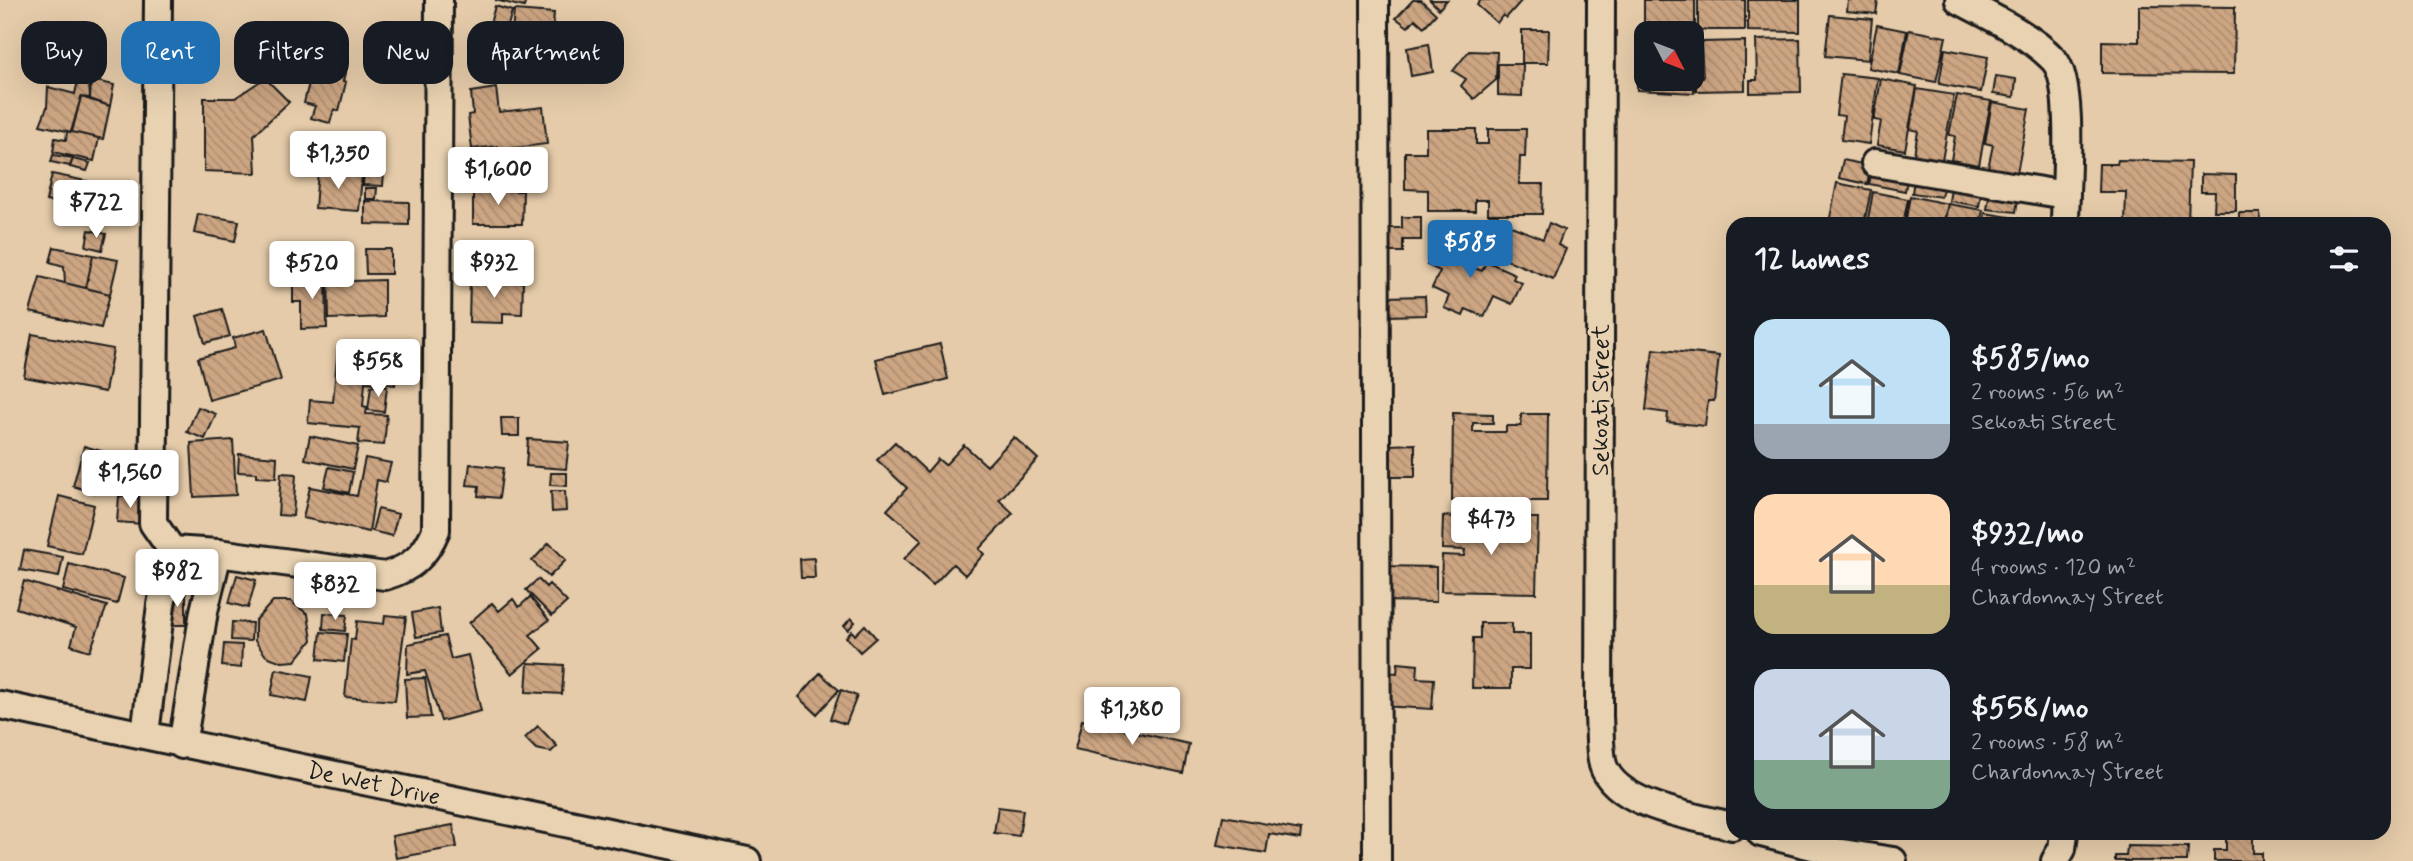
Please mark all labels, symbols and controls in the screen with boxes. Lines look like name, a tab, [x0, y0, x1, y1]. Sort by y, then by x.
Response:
chip: Buy	[21, 21, 107, 84]
chip: Rent	[121, 21, 220, 84]
chip: Filters	[234, 21, 349, 84]
chip: New	[363, 21, 453, 84]
chip: Apartment	[467, 21, 624, 84]
north arrow	[1634, 21, 1704, 91]
map controls	[1634, 21, 1704, 91]
pin: $1,350	[281, 132, 395, 191]
text: $1,350	[306, 139, 370, 169]
pin: $1,600	[441, 148, 555, 207]
text: $1,600	[464, 155, 532, 185]
pin: $722	[55, 180, 137, 240]
text: $722	[69, 188, 123, 218]
pin: $585	[1429, 220, 1511, 280]
text: $585	[1444, 228, 1496, 258]
pin: $932	[453, 240, 535, 300]
text: 12 homes	[1754, 240, 1870, 279]
icon: filters	[2325, 240, 2363, 278]
pin: $520	[271, 242, 353, 301]
text: $932	[470, 248, 518, 278]
text: $520	[285, 249, 339, 279]
street label: Sekoati Street	[1586, 324, 1617, 476]
text: $585/mo	[1971, 339, 2090, 378]
pin: $558	[337, 340, 419, 399]
text: $558	[352, 347, 404, 377]
icon: home	[1810, 347, 1894, 431]
text: 2 rooms · 56 m²	[1971, 378, 2124, 408]
text: Sekoati Street	[1971, 408, 2117, 438]
pin: $1,560	[73, 450, 187, 510]
text: $1,560	[98, 458, 162, 488]
pin: $473	[1450, 498, 1532, 557]
text: $473	[1467, 505, 1515, 535]
text: $932/mo	[1971, 514, 2084, 553]
icon: home	[1810, 522, 1894, 606]
pin: $982	[136, 550, 218, 609]
text: 4 rooms · 120 m²	[1971, 553, 2136, 583]
text: $982	[151, 557, 203, 587]
pin: $832	[294, 562, 376, 622]
text: $832	[310, 570, 360, 600]
text: Chardonnay Street	[1971, 583, 2164, 613]
pin: $1,380	[1075, 688, 1189, 747]
text: $558/mo	[1971, 689, 2089, 728]
text: $1,380	[1100, 695, 1164, 725]
icon: home	[1810, 697, 1894, 781]
text: 2 rooms · 58 m²	[1971, 728, 2124, 758]
street label: De Wet Drive	[304, 756, 443, 814]
text: Chardonnay Street	[1971, 758, 2164, 788]

